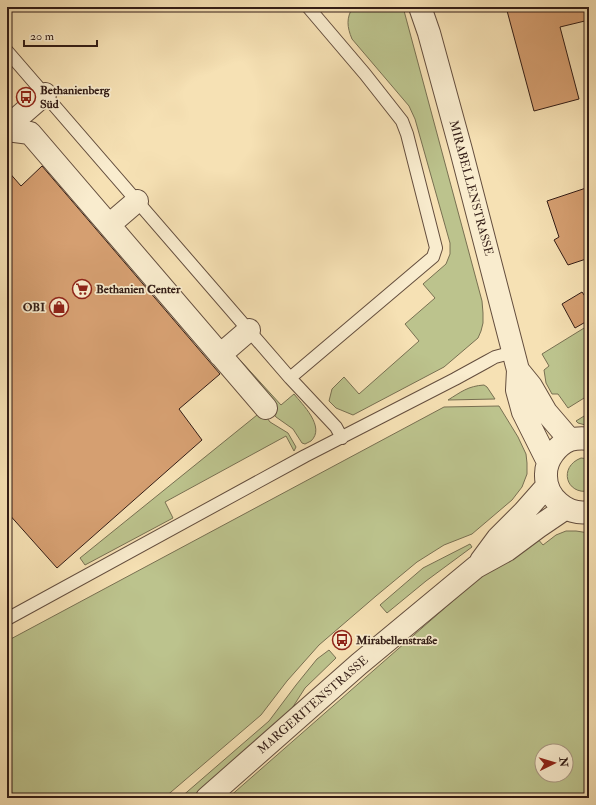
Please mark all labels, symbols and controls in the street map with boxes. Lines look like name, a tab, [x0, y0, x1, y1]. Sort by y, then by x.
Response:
scale bar	[24, 22, 97, 48]
text: 20 m	[30, 29, 55, 44]
place label: Bethanienberg Süd	[40, 83, 111, 112]
bus stop icon: Bethanienberg Süd	[15, 86, 37, 108]
street label: MIRABELLENSTRASSE	[446, 119, 496, 258]
supermarket icon: Bethanien Center	[71, 278, 93, 300]
place label: Bethanien Center	[96, 282, 181, 297]
shop icon: OBI	[48, 296, 70, 318]
place label: OBI	[23, 300, 45, 315]
bus stop icon: Mirabellenstraße	[331, 629, 353, 651]
place label: Mirabellenstraße	[355, 633, 438, 648]
street label: MARGERITENSTRASSE	[255, 653, 372, 757]
north arrow	[534, 743, 574, 783]
text: N	[556, 756, 570, 769]

